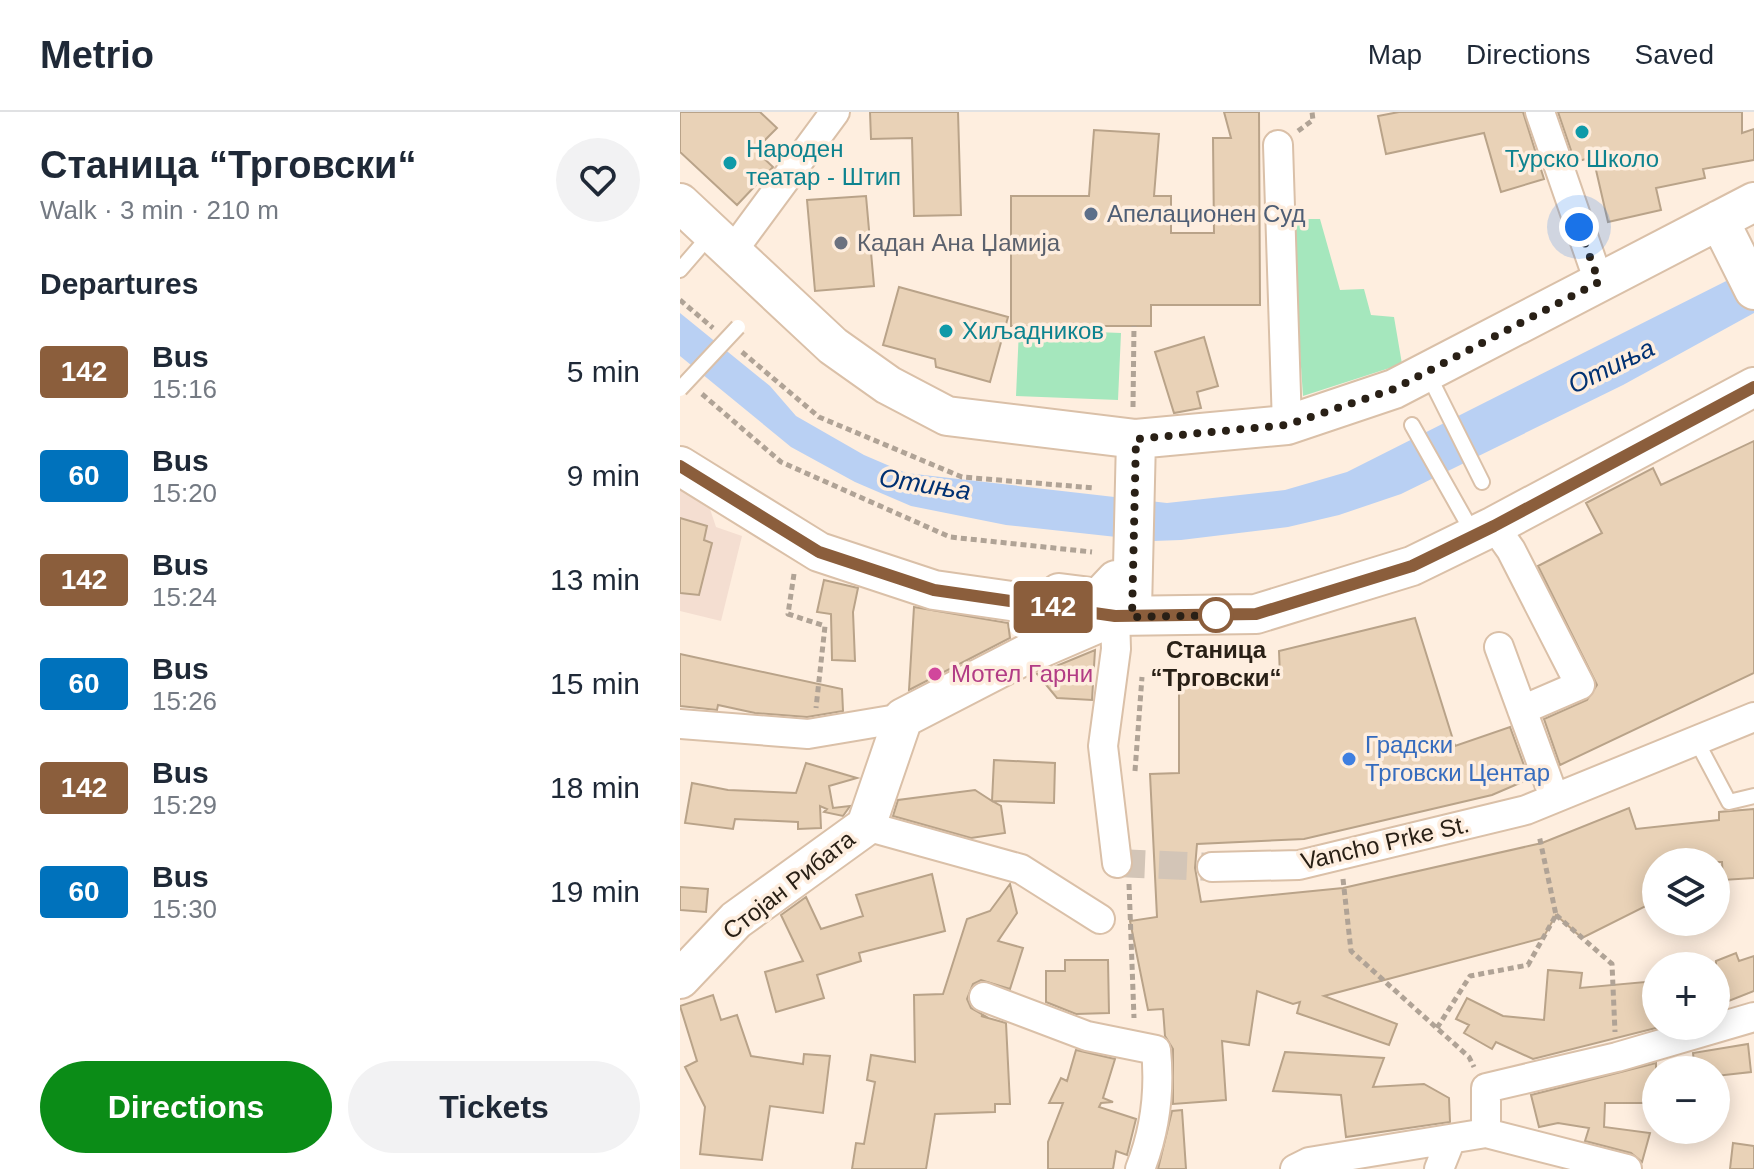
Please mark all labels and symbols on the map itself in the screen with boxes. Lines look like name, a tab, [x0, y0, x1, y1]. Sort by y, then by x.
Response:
marker: Турско Школо	[1573, 123, 1591, 141]
place label: Народен театар - Штип	[746, 135, 901, 190]
place label: Турско Школо	[1505, 145, 1659, 172]
marker: Народен театар - Штип	[721, 154, 739, 172]
place label: Апелационен Суд	[1107, 200, 1305, 227]
marker: Апелационен Суд	[1082, 205, 1100, 223]
your location	[1559, 207, 1599, 247]
place label: Кадан Ана Џамија	[857, 229, 1061, 256]
marker: Кадан Ана Џамија	[832, 234, 850, 252]
place label: Хиљадников	[962, 317, 1104, 344]
marker: Хиљадников	[937, 322, 955, 340]
water label: Отиња	[1563, 332, 1659, 400]
water label: Отиња	[877, 462, 973, 506]
line badge: 142	[1007, 581, 1099, 633]
marker: Станица “Трговски“	[1199, 598, 1233, 632]
place label: Станица “Трговски“	[1150, 636, 1282, 691]
place label: Мотел Гарни	[951, 660, 1093, 687]
marker: Мотел Гарни	[926, 665, 944, 683]
place label: Градски Трговски Центар	[1365, 731, 1550, 786]
marker: Градски Трговски Центар	[1340, 750, 1358, 768]
street label: Vancho Prke St.	[1298, 810, 1472, 875]
street label: Стојан Рибата	[718, 824, 860, 944]

